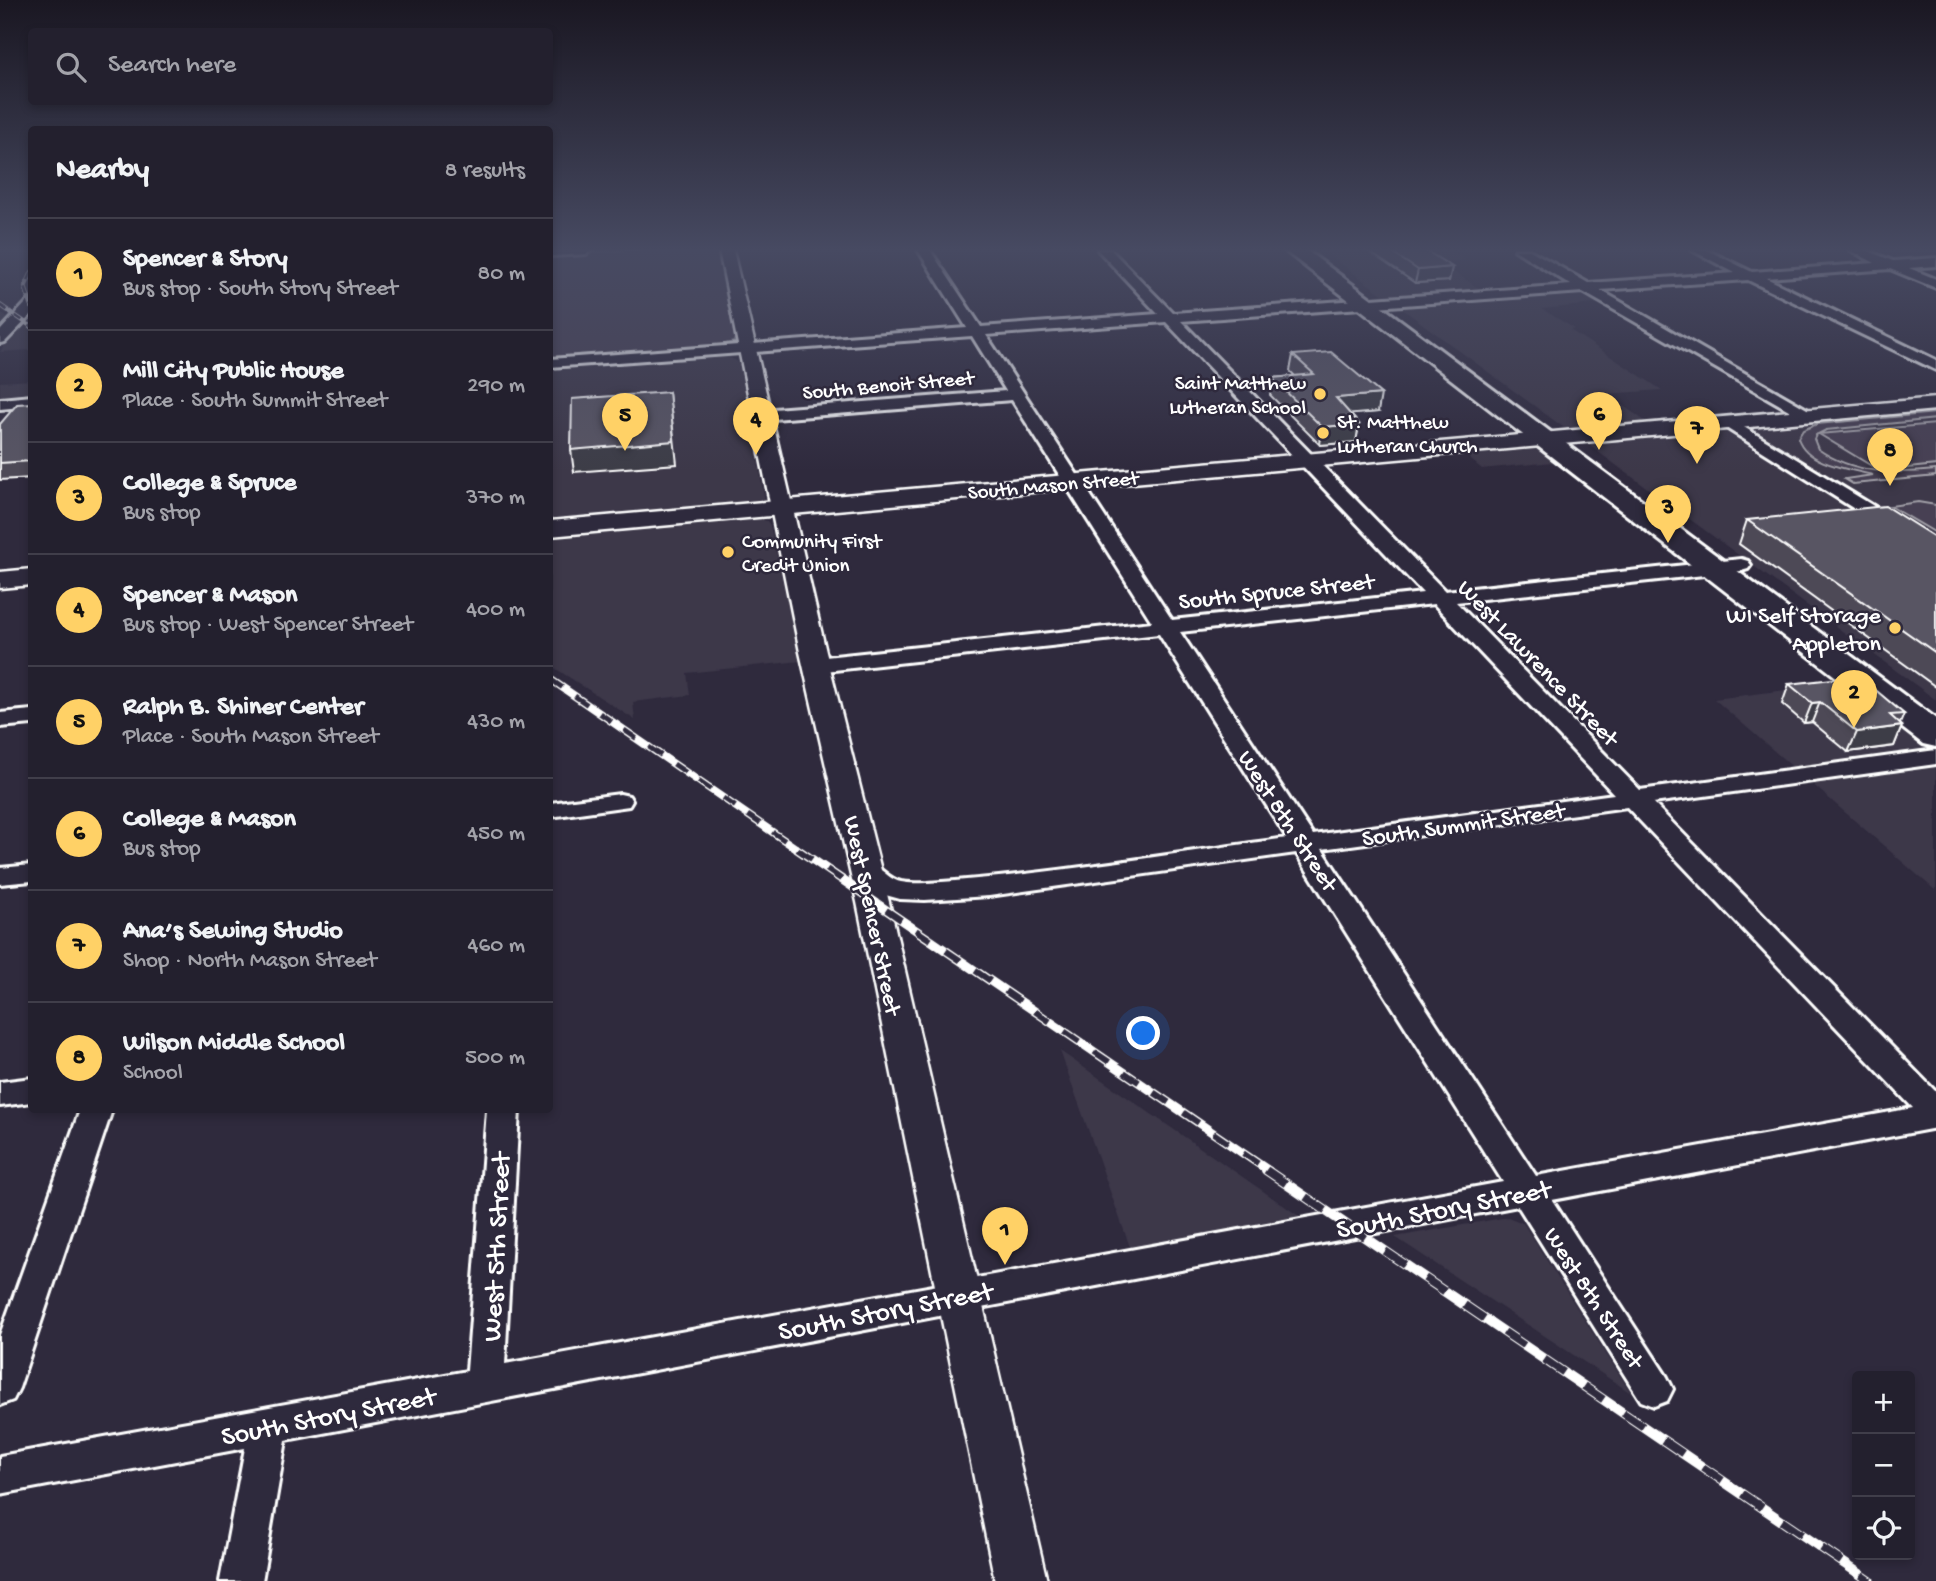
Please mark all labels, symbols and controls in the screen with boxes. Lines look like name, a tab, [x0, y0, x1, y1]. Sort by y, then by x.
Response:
search box	[28, 28, 553, 105]
icon: search	[52, 48, 90, 86]
text: Search here	[108, 51, 236, 82]
text: Nearby	[56, 154, 149, 189]
text: 8 results	[445, 158, 525, 185]
text: Spencer & Story	[123, 245, 288, 276]
text: 1	[74, 261, 84, 288]
text: 80 m	[478, 261, 525, 288]
text: Bus stop · South Story Street	[123, 276, 398, 303]
text: Mill City Public House	[123, 357, 344, 388]
street label: South Benoit Street	[802, 367, 977, 407]
text: 2	[73, 373, 85, 400]
text: 290 m	[467, 373, 525, 400]
place label: Saint Matthew Lutheran School	[1169, 373, 1307, 422]
marker: Saint Matthew Lutheran School	[1312, 386, 1328, 402]
text: Place · South Summit Street	[123, 388, 387, 415]
pin: 6	[1576, 392, 1622, 450]
pin: 5	[602, 393, 648, 451]
pin: 4	[733, 397, 779, 455]
pin: 7	[1674, 406, 1720, 464]
place label: St. Matthew Lutheran Church	[1337, 412, 1478, 461]
marker: St. Matthew Lutheran Church	[1315, 425, 1331, 441]
pin: 8	[1867, 428, 1913, 486]
street label: South Mason Street	[967, 467, 1142, 507]
text: College & Spruce	[123, 469, 296, 500]
text: 3	[73, 485, 85, 512]
text: 370 m	[466, 485, 525, 512]
pin: 3	[1645, 485, 1691, 543]
text: Bus stop	[123, 500, 201, 527]
place label: Community First Credit Union	[742, 531, 884, 580]
marker: Community First Credit Union	[720, 544, 736, 560]
street label: South Spruce Street	[1177, 569, 1378, 618]
street label: West Lawrence Street	[1450, 575, 1625, 755]
text: Spencer & Mason	[123, 581, 297, 612]
text: 4	[74, 597, 84, 624]
text: 400 m	[466, 597, 525, 624]
place label: WI Self Storage Appleton	[1726, 603, 1882, 660]
text: Bus stop · West Spencer Street	[123, 612, 413, 639]
marker: WI Self Storage Appleton	[1887, 620, 1903, 636]
pin: 2	[1831, 670, 1877, 728]
text: Ralph B. Shiner Center	[123, 693, 363, 724]
text: 5	[73, 709, 85, 736]
text: 430 m	[467, 709, 525, 736]
text: Place · South Mason Street	[123, 724, 379, 751]
street label: West 8th Street	[1230, 746, 1344, 900]
street label: South Summit Street	[1360, 798, 1569, 855]
text: College & Mason	[123, 805, 296, 836]
street label: West Spencer Street	[835, 814, 906, 1020]
text: 6	[73, 821, 85, 848]
text: 450 m	[467, 821, 525, 848]
text: Bus stop	[123, 836, 201, 863]
text: Ana’s Sewing Studio	[123, 917, 343, 948]
text: 7	[73, 933, 85, 960]
text: 460 m	[468, 933, 525, 960]
text: Shop · North Mason Street	[123, 948, 377, 975]
your location	[1126, 1016, 1160, 1050]
text: Wilson Middle School	[123, 1029, 345, 1060]
text: 8	[73, 1045, 85, 1072]
text: 500 m	[465, 1045, 525, 1072]
text: School	[123, 1060, 183, 1087]
street label: West 5th Street	[477, 1149, 520, 1343]
street label: South Story Street	[1334, 1174, 1556, 1248]
pin: 1	[982, 1207, 1028, 1265]
street label: West 8th Street	[1536, 1223, 1650, 1377]
street label: South Story Street	[776, 1276, 998, 1350]
map controls	[1852, 1371, 1915, 1560]
button: +	[1852, 1371, 1915, 1434]
street label: South Story Street	[219, 1381, 441, 1455]
button: −	[1852, 1434, 1915, 1497]
button: locate	[1852, 1497, 1915, 1560]

